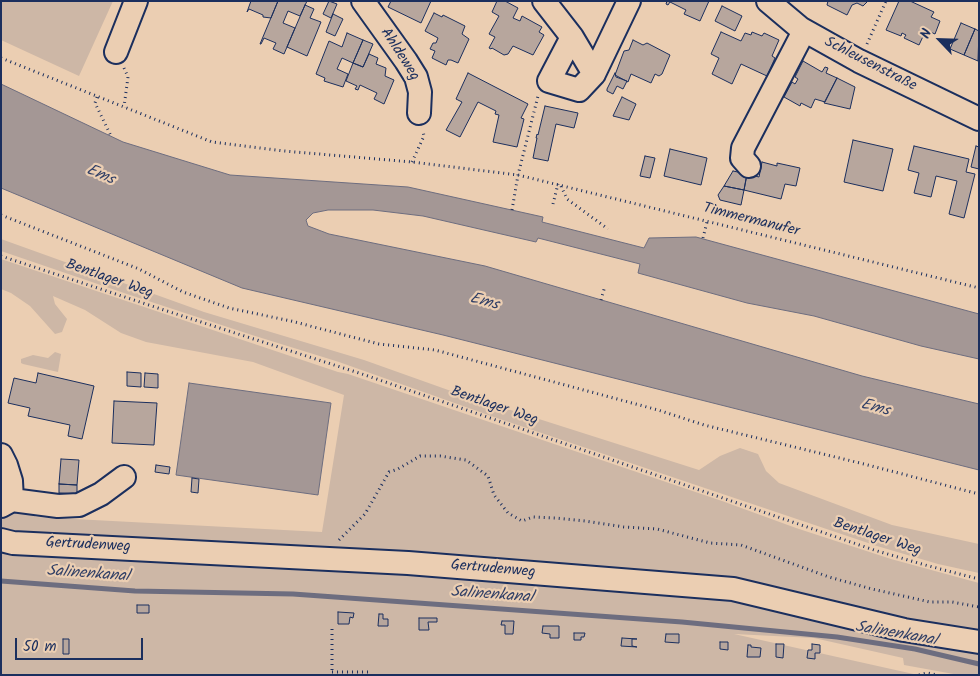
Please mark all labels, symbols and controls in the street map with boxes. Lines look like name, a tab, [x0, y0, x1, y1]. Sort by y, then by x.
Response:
north arrow	[915, 15, 965, 65]
street label: Ahldeweg	[375, 25, 423, 85]
text: N	[914, 25, 938, 42]
street label: Schleusenstraße	[821, 34, 919, 96]
water label: Ems	[83, 162, 117, 190]
street label: Timmermanufer	[701, 200, 801, 242]
street label: Bentlager Weg	[63, 257, 155, 303]
water label: Ems	[468, 290, 500, 316]
street label: Bentlager Weg	[448, 384, 540, 430]
water label: Ems	[859, 396, 891, 422]
street label: Bentlager Weg	[831, 515, 923, 561]
street label: Gertrudenweg	[45, 535, 131, 557]
street label: Gertrudenweg	[450, 557, 536, 583]
water label: Salinenkanal	[46, 563, 130, 587]
water label: Salinenkanal	[450, 584, 534, 608]
water label: Salinenkanal	[853, 618, 939, 652]
scale bar	[18, 628, 145, 660]
text: 50 m	[23, 635, 57, 659]

